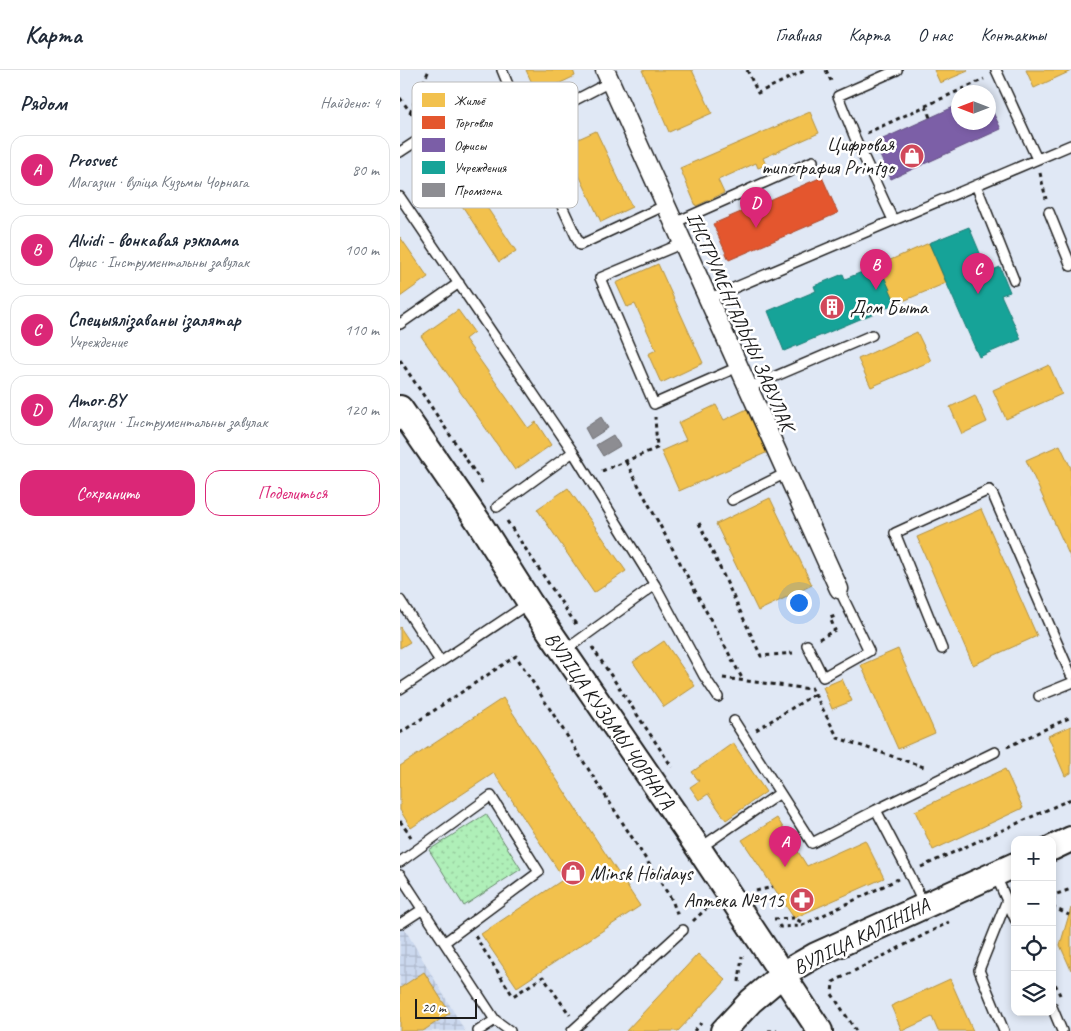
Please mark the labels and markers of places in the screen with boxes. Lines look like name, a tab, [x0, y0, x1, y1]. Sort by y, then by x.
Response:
place label: Цифровая типография Printgo	[761, 132, 896, 180]
shop icon: Цифровая типография Printgo	[899, 143, 925, 169]
pin: D	[740, 187, 772, 228]
pin: B	[860, 249, 892, 290]
pin: C	[962, 253, 994, 294]
building icon: Дом Быта	[819, 294, 845, 320]
place label: Дом Быта	[850, 295, 929, 320]
pin: A	[769, 826, 801, 867]
shop icon: Minsk Holidays	[560, 860, 586, 886]
place label: Minsk Holidays	[590, 861, 694, 886]
pharmacy icon: Аптека №115	[789, 887, 815, 913]
place label: Аптека №115	[684, 888, 785, 913]

